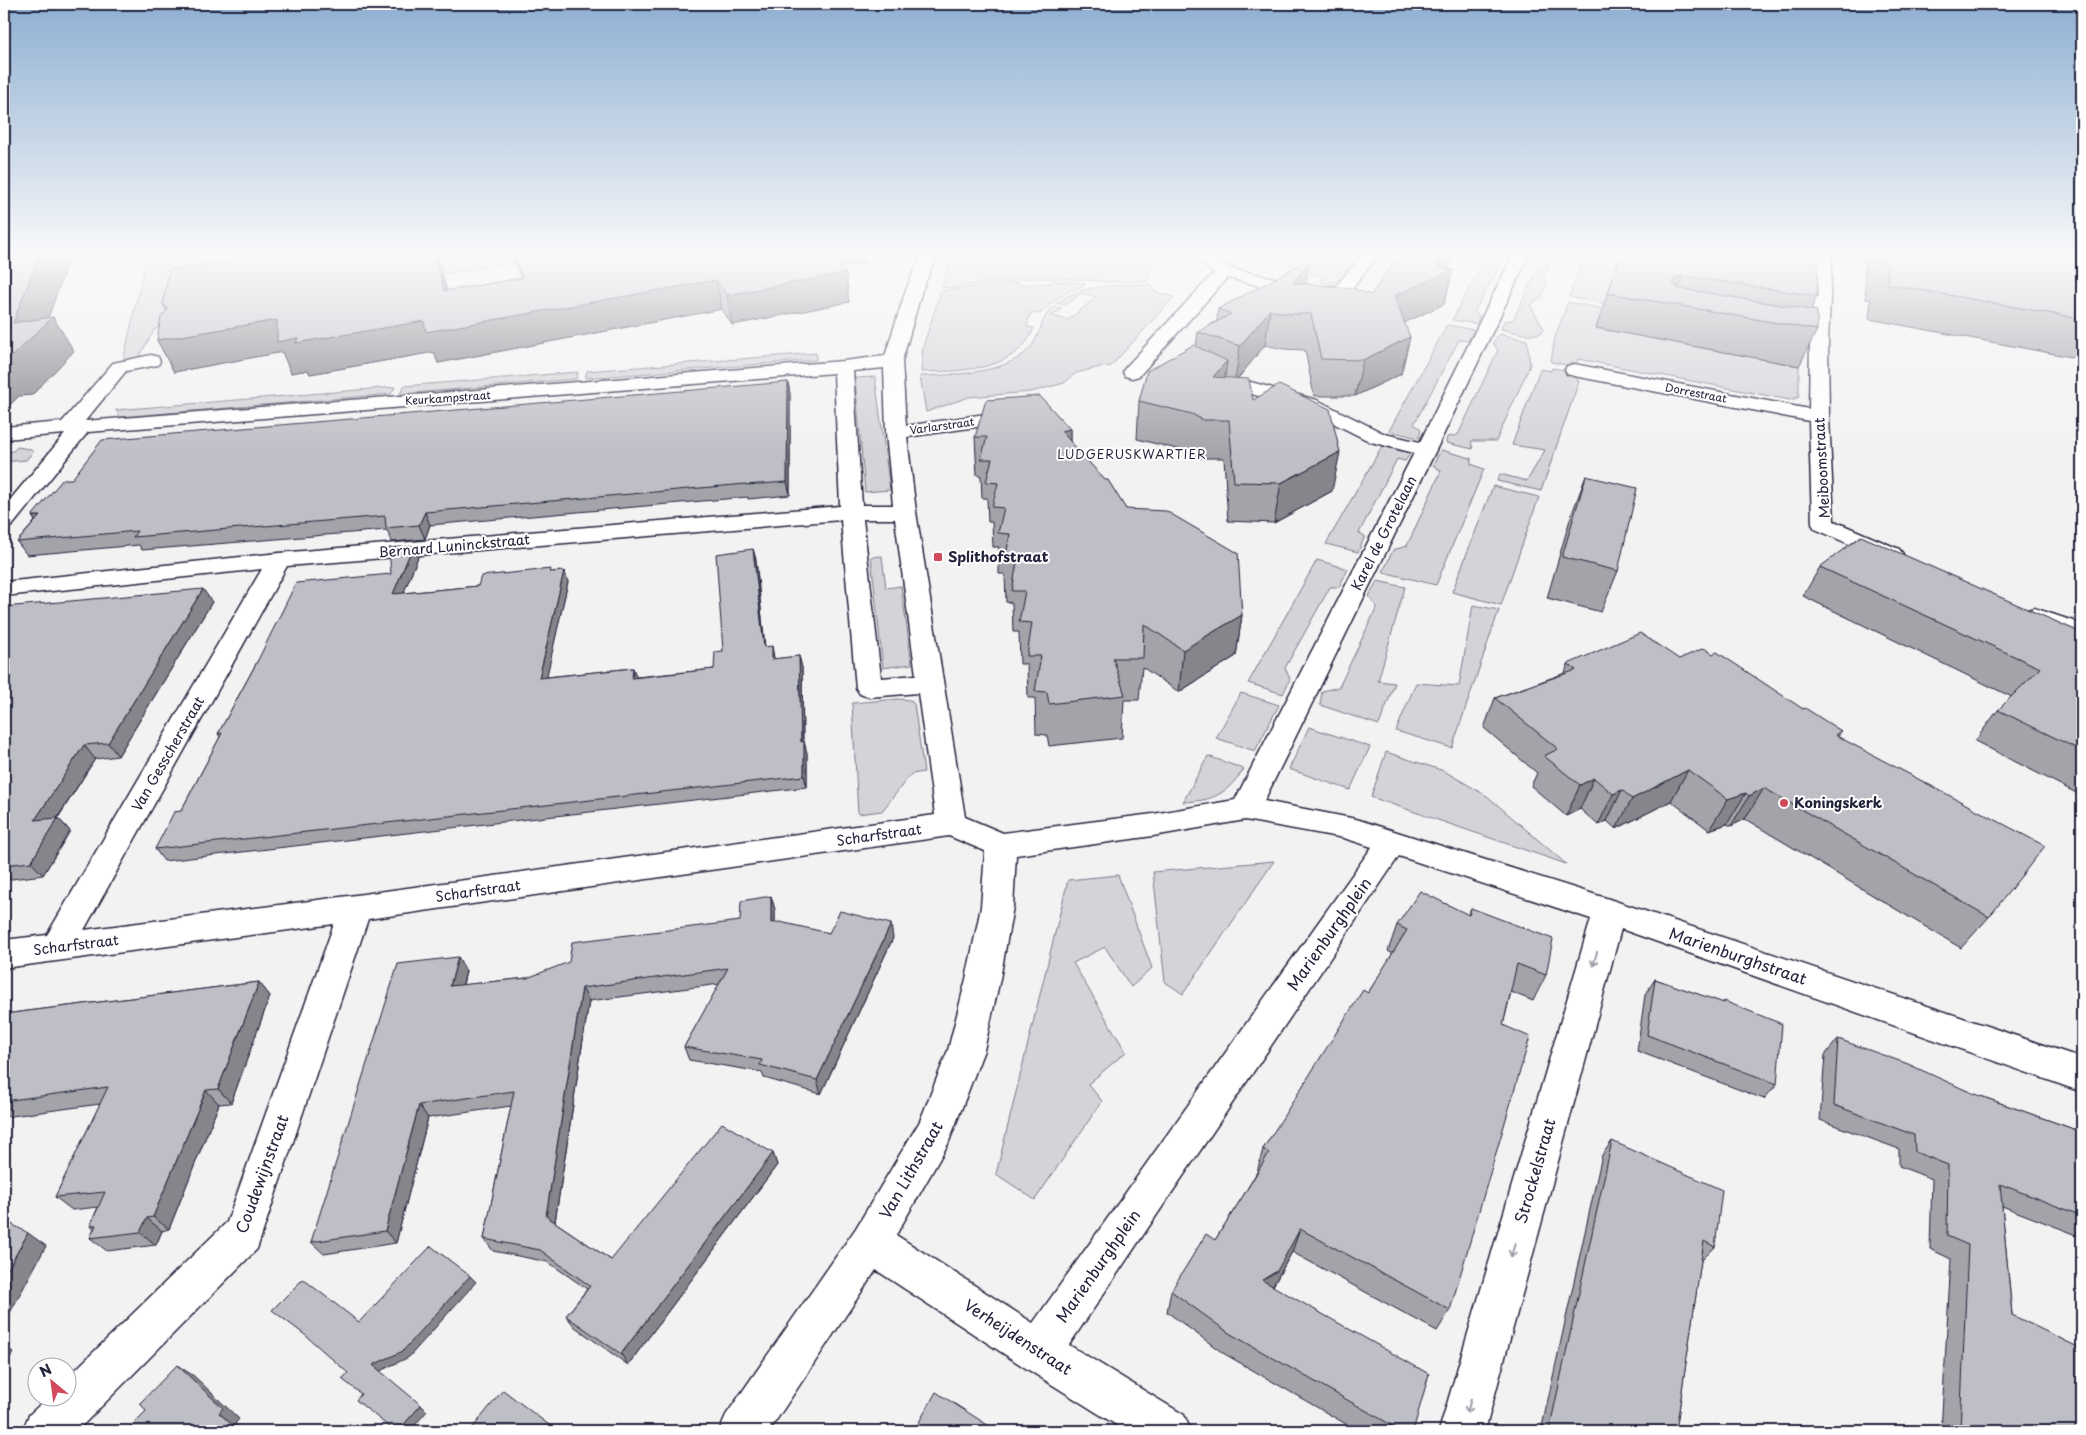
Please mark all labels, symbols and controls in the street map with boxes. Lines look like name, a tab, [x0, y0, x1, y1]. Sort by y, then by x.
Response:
street label: Dorrestraat	[1664, 378, 1729, 407]
street label: Keurkampstraat	[405, 386, 492, 409]
street label: Varlarstraat	[909, 412, 976, 438]
street label: Meiboomstraat	[1808, 417, 1835, 519]
district label: LUDGERUSKWARTIER	[1057, 445, 1207, 463]
street label: Karel de Grotelaan	[1346, 472, 1422, 594]
street label: Bernard Luninckstraat	[377, 528, 531, 563]
place label: Splithofstraat	[948, 546, 1049, 567]
marker: Splithofstraat	[932, 551, 944, 563]
street label: Van Gesscherstraat	[126, 692, 209, 815]
place label: Koningskerk	[1794, 792, 1883, 813]
marker: Koningskerk	[1778, 797, 1790, 809]
street label: Scharfstraat	[835, 818, 923, 851]
street label: Marienburghplein	[1280, 872, 1376, 995]
street label: Scharfstraat	[434, 874, 522, 907]
street label: Marienburghstraat	[1666, 920, 1811, 990]
street label: Scharfstraat	[32, 929, 120, 960]
one-way arrow	[1590, 950, 1600, 966]
street label: Coudewijnstraat	[228, 1110, 294, 1236]
street label: Strockelstraat	[1508, 1115, 1561, 1226]
street label: Van Lithstraat	[872, 1116, 948, 1223]
street label: Marienburghplein	[1049, 1204, 1145, 1327]
one-way arrow	[1508, 1241, 1518, 1257]
street label: Verheijdenstraat	[960, 1292, 1078, 1380]
north arrow	[28, 1358, 78, 1408]
text: N	[36, 1358, 55, 1382]
one-way arrow	[1464, 1398, 1474, 1414]

